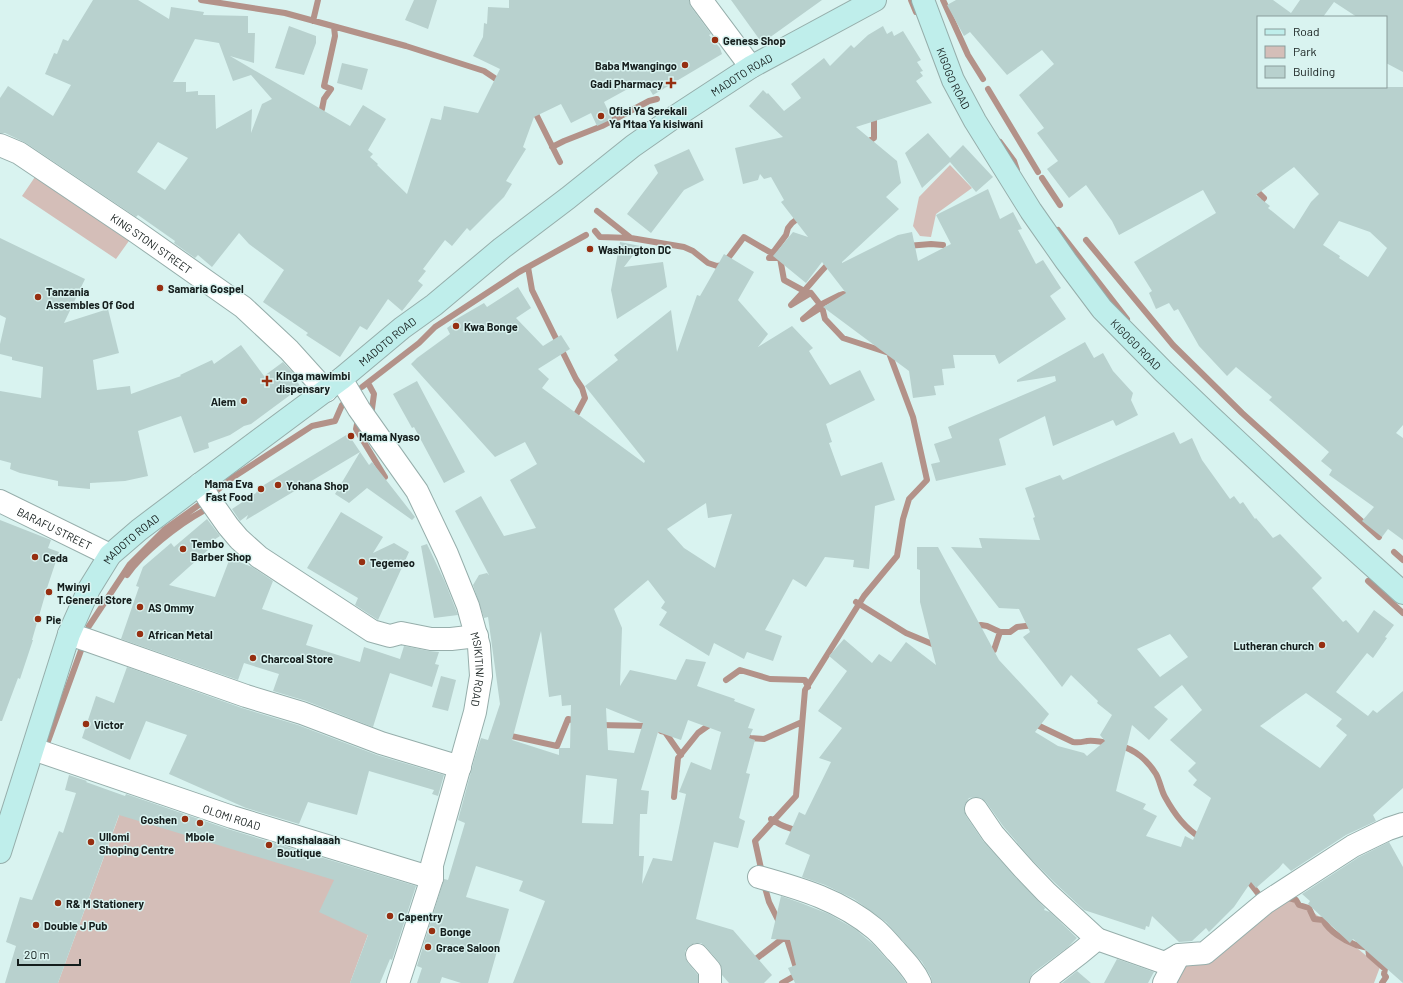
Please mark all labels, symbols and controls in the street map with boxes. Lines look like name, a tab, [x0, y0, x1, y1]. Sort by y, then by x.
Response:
legend	[1257, 16, 1387, 88]
text: Road	[1293, 24, 1320, 38]
place label: Geness Shop	[723, 34, 786, 47]
marker: Geness Shop	[710, 35, 720, 45]
text: Park	[1293, 44, 1317, 58]
street label: KIGOGO ROAD	[935, 45, 974, 111]
street label: MADOTO ROAD	[708, 50, 774, 98]
place label: Baba Mwangingo	[595, 59, 677, 72]
marker: Baba Mwangingo	[680, 60, 690, 70]
text: Building	[1293, 64, 1335, 78]
place label: Gadi Pharmacy	[590, 77, 663, 90]
marker: Gadi Pharmacy	[666, 78, 676, 88]
place label: Ofisi Ya Serekali Ya Mtaa Ya kisiwani	[609, 104, 703, 130]
marker: Ofisi Ya Serekali Ya Mtaa Ya kisiwani	[596, 111, 606, 121]
street label: KING STONI STREET	[109, 210, 195, 276]
place label: Washington DC	[598, 243, 672, 256]
marker: Washington DC	[585, 244, 595, 254]
place label: Samaria Gospel	[168, 282, 244, 295]
marker: Samaria Gospel	[155, 283, 165, 293]
place label: Tanzania Assembles Of God	[46, 285, 134, 311]
marker: Tanzania Assembles Of God	[33, 292, 43, 302]
street label: MADOTO ROAD	[356, 314, 418, 368]
street label: KIGOGO ROAD	[1109, 316, 1164, 372]
place label: Kwa Bonge	[464, 320, 518, 333]
marker: Kwa Bonge	[451, 321, 461, 331]
place label: Kinga mawimbi dispensary	[276, 369, 350, 395]
marker: Kinga mawimbi dispensary	[261, 375, 273, 387]
place label: Alem	[211, 395, 236, 408]
marker: Alem	[239, 396, 249, 406]
place label: Mama Nyaso	[359, 430, 420, 443]
marker: Mama Nyaso	[346, 431, 356, 441]
place label: Mama Eva Fast Food	[204, 477, 253, 503]
place label: Yohana Shop	[286, 479, 349, 492]
marker: Yohana Shop	[273, 480, 283, 490]
marker: Mama Eva Fast Food	[256, 484, 266, 494]
street label: BARAFU STREET	[15, 504, 94, 552]
street label: MADOTO ROAD	[100, 511, 161, 566]
place label: Tembo Barber Shop	[191, 537, 251, 563]
marker: Tembo Barber Shop	[178, 544, 188, 554]
place label: Ceda	[43, 551, 68, 564]
marker: Ceda	[30, 552, 40, 562]
place label: Tegemeo	[370, 556, 415, 569]
marker: Tegemeo	[357, 557, 367, 567]
place label: Mwinyi T.General Store	[57, 580, 132, 606]
marker: Mwinyi T.General Store	[44, 587, 54, 597]
place label: AS Ommy	[148, 601, 195, 614]
marker: AS Ommy	[135, 602, 145, 612]
place label: Pie	[46, 613, 61, 626]
marker: Pie	[33, 614, 43, 624]
place label: African Metal	[148, 628, 213, 641]
marker: African Metal	[135, 629, 145, 639]
street label: MSIKITINI ROAD	[469, 630, 488, 708]
place label: Lutheran church	[1233, 639, 1314, 652]
marker: Lutheran church	[1317, 640, 1327, 650]
place label: Charcoal Store	[261, 652, 333, 665]
marker: Charcoal Store	[248, 653, 258, 663]
place label: Victor	[94, 718, 125, 731]
marker: Victor	[81, 719, 91, 729]
street label: OLOMI ROAD	[201, 801, 262, 832]
place label: Goshen	[141, 813, 177, 826]
marker: Goshen	[180, 814, 190, 824]
marker: Mbole	[195, 818, 205, 828]
place label: Ullomi Shoping Centre	[99, 830, 174, 856]
place label: Mbole	[186, 830, 214, 843]
place label: Manshalaaah Boutique	[277, 833, 340, 859]
marker: Ullomi Shoping Centre	[86, 837, 96, 847]
marker: Manshalaaah Boutique	[264, 840, 274, 850]
place label: R& M Stationery	[66, 897, 145, 910]
marker: R& M Stationery	[53, 898, 63, 908]
place label: Capentry	[398, 910, 443, 923]
marker: Capentry	[385, 911, 395, 921]
place label: Double J Pub	[44, 919, 107, 932]
marker: Double J Pub	[31, 920, 41, 930]
place label: Bonge	[440, 925, 471, 938]
marker: Bonge	[427, 926, 437, 936]
scale bar	[18, 941, 80, 967]
place label: Grace Saloon	[436, 941, 500, 954]
marker: Grace Saloon	[423, 942, 433, 952]
text: 20 m	[24, 947, 50, 961]

